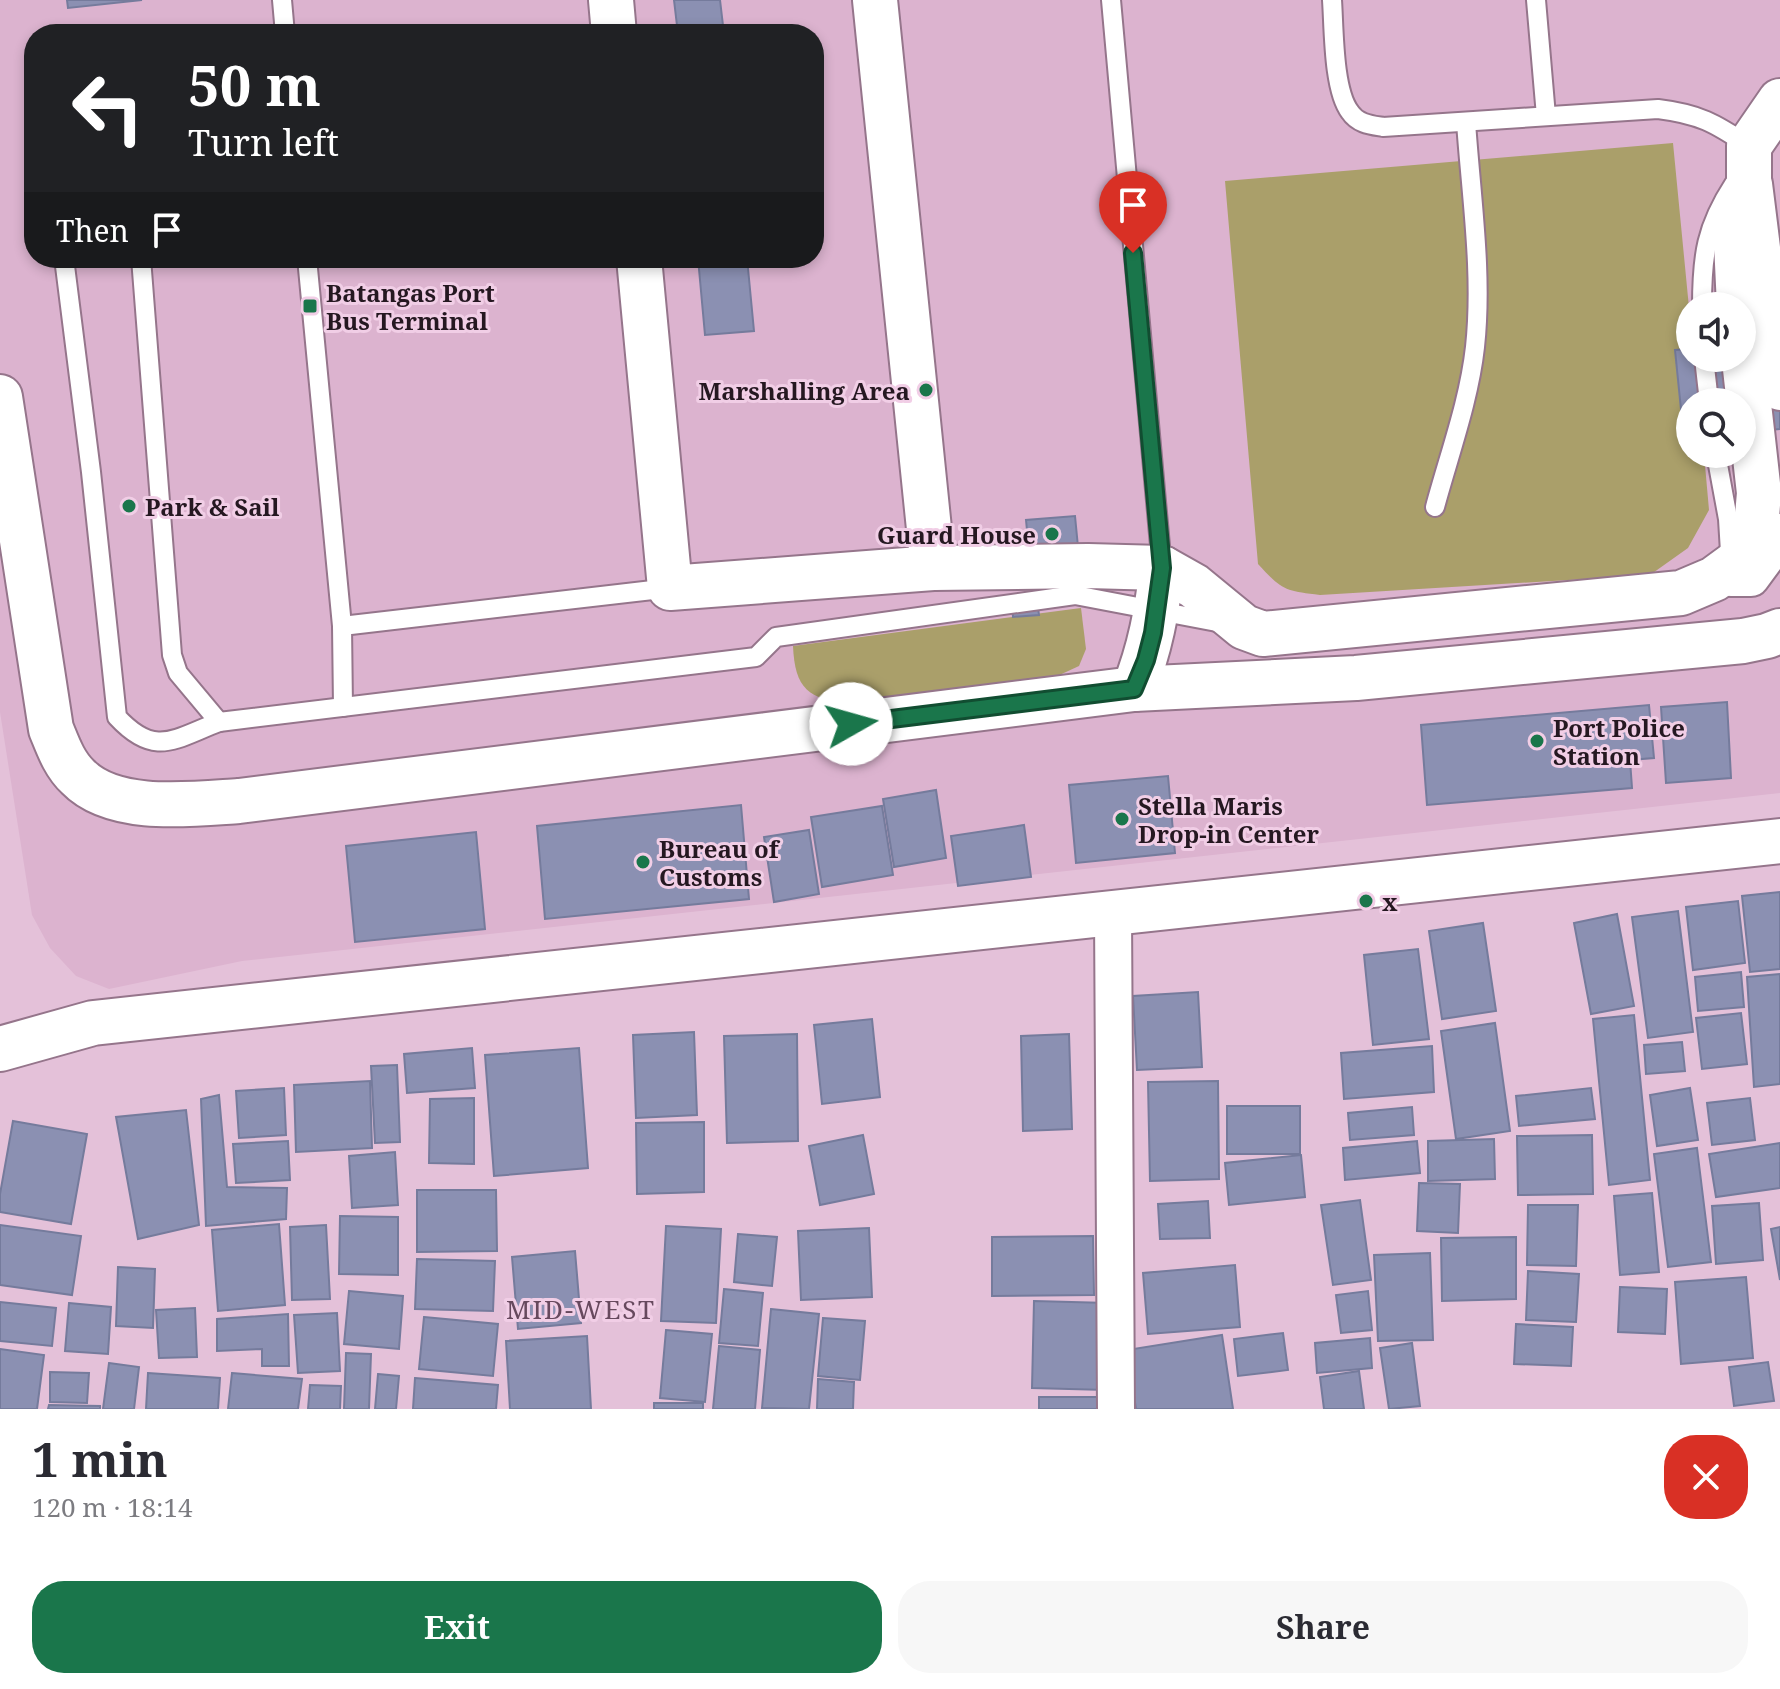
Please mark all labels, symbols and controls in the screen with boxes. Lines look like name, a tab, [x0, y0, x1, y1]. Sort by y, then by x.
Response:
text: 50 m	[188, 46, 321, 122]
icon: left	[56, 56, 160, 160]
text: Turn left	[188, 118, 339, 167]
pin	[1099, 171, 1167, 253]
icon: arrive	[1111, 183, 1155, 227]
icon: arrive	[145, 208, 189, 252]
text: Then	[56, 210, 129, 251]
place label: Batangas Port Bus Terminal	[326, 276, 495, 337]
map controls	[1676, 292, 1756, 468]
button: sound	[1676, 292, 1756, 372]
marker: Batangas Port Bus Terminal	[301, 297, 319, 315]
place label: Marshalling Area	[698, 374, 910, 407]
marker: Marshalling Area	[917, 381, 935, 399]
button: search	[1676, 388, 1756, 468]
place label: Park & Sail	[145, 490, 280, 523]
marker: Park & Sail	[120, 497, 138, 515]
place label: Guard House	[877, 518, 1036, 551]
marker: Guard House	[1043, 525, 1061, 543]
position arrow	[809, 682, 893, 766]
place label: Port Police Station	[1553, 711, 1685, 772]
marker: Port Police Station	[1528, 732, 1546, 750]
place label: Stella Maris Drop-in Center	[1138, 789, 1320, 850]
marker: Stella Maris Drop-in Center	[1113, 810, 1131, 828]
place label: Bureau of Customs	[659, 832, 781, 893]
marker: Bureau of Customs	[634, 853, 652, 871]
place label: x	[1382, 885, 1398, 918]
marker: x	[1357, 892, 1375, 910]
district label: MID-WEST	[506, 1291, 656, 1327]
text: 1 min	[32, 1426, 168, 1491]
button: close	[1664, 1435, 1748, 1519]
text: 120 m · 18:14	[32, 1489, 193, 1525]
button: Exit	[32, 1581, 882, 1673]
button: Share	[898, 1581, 1748, 1673]

